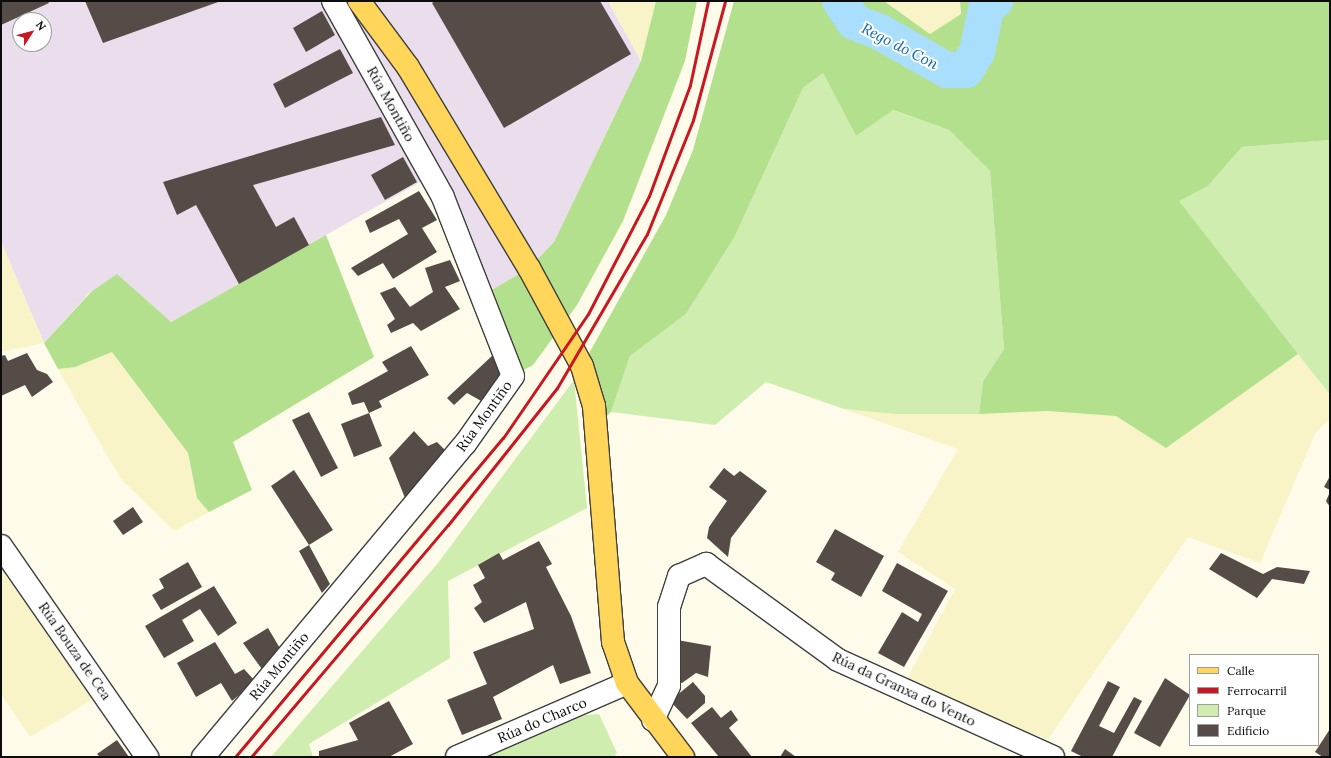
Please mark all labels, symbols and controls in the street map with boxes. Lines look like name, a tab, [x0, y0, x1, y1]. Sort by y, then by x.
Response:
north arrow	[12, 12, 52, 52]
text: N	[33, 18, 49, 33]
water label: Rego do Con	[859, 19, 941, 73]
street label: Rúa Montiño	[363, 63, 419, 145]
street label: Rúa Montiño	[453, 377, 515, 455]
street label: Rúa Bouza de Cea	[35, 599, 115, 703]
street label: Rúa Montiño	[246, 629, 312, 703]
street label: Rúa da Granxa do Vento	[830, 648, 978, 730]
legend	[1189, 654, 1319, 746]
text: Calle	[1227, 663, 1255, 678]
text: Ferrocarril	[1227, 683, 1287, 698]
street label: Rúa do Charco	[495, 694, 589, 746]
text: Parque	[1227, 703, 1266, 718]
text: Edificio	[1227, 723, 1269, 738]

